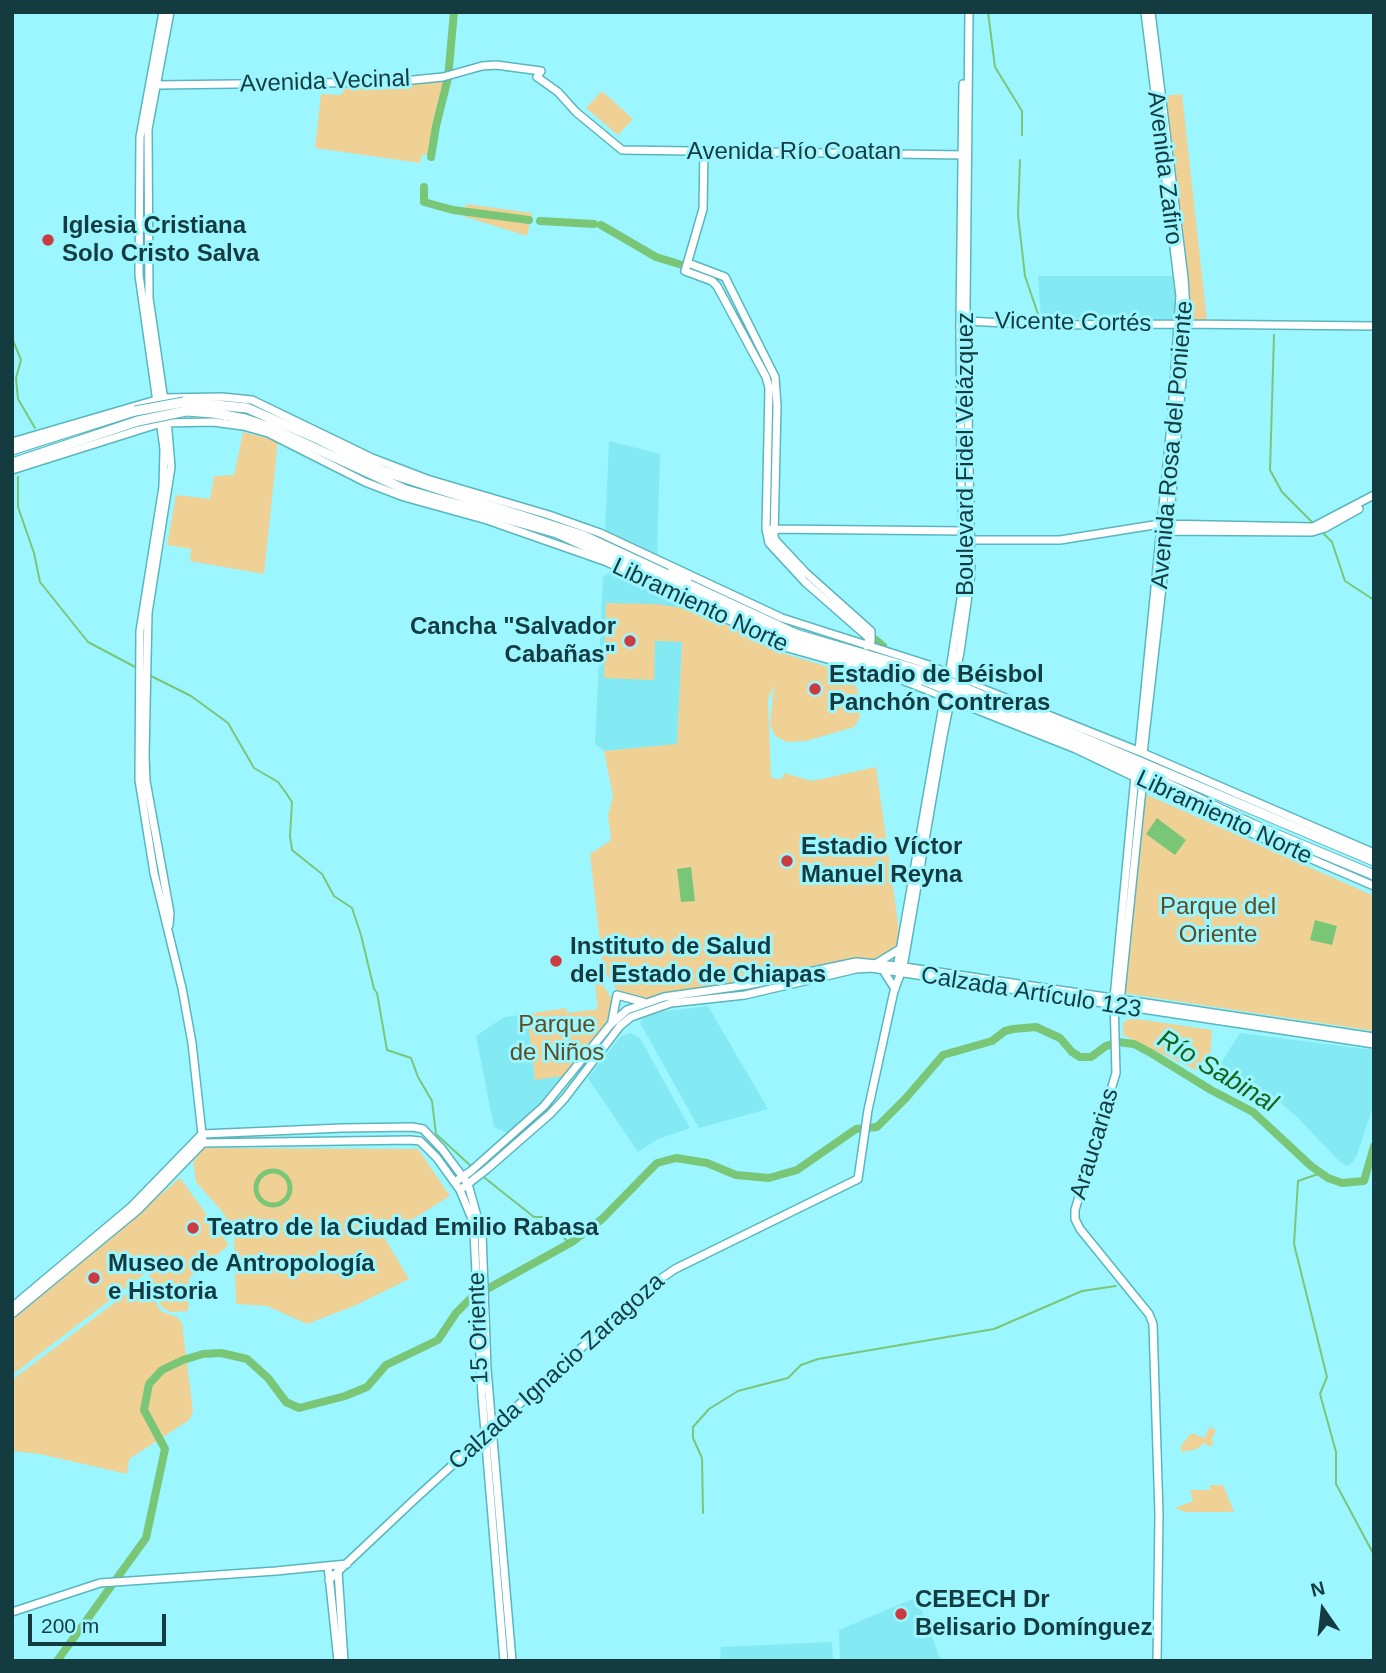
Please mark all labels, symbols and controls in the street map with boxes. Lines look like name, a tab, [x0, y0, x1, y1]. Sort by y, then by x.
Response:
street label: Avenida Vecinal	[239, 65, 411, 99]
street label: Avenida Zafiro	[1140, 90, 1188, 246]
street label: Avenida Río Coatan	[687, 138, 901, 166]
place label: Iglesia Cristiana Solo Cristo Salva	[62, 212, 259, 268]
marker: Iglesia Cristiana Solo Cristo Salva	[40, 232, 56, 248]
street label: Avenida Rosa del Poniente	[1146, 300, 1200, 590]
street label: Vicente Cortés	[994, 307, 1152, 339]
street label: Boulevard Fidel Velázquez	[952, 312, 980, 596]
street label: Libramiento Norte	[607, 553, 793, 659]
place label: Cancha "Salvador Cabañas"	[410, 613, 616, 669]
marker: Cancha "Salvador Cabañas"	[622, 633, 638, 649]
place label: Estadio de Béisbol Panchón Contreras	[829, 661, 1050, 717]
marker: Estadio de Béisbol Panchón Contreras	[807, 681, 823, 697]
street label: Libramiento Norte	[1131, 765, 1317, 871]
place label: Estadio Víctor Manuel Reyna	[801, 833, 962, 889]
marker: Estadio Víctor Manuel Reyna	[779, 853, 795, 869]
park label: Parque del Oriente	[1160, 893, 1276, 949]
place label: Instituto de Salud del Estado de Chiapas	[570, 933, 826, 989]
marker: Instituto de Salud del Estado de Chiapas	[548, 953, 564, 969]
street label: Calzada Artículo 123	[919, 961, 1143, 1025]
park label: Parque de Niños	[510, 1011, 604, 1067]
water label: Río Sabinal	[1151, 1024, 1283, 1120]
street label: Araucarias	[1064, 1085, 1126, 1203]
place label: Teatro de la Ciudad Emilio Rabasa	[207, 1214, 599, 1242]
marker: Teatro de la Ciudad Emilio Rabasa	[185, 1220, 201, 1236]
place label: Museo de Antropología e Historia	[108, 1250, 375, 1306]
street label: Calzada Ignacio Zaragoza	[443, 1268, 671, 1476]
marker: Museo de Antropología e Historia	[86, 1270, 102, 1286]
street label: 15 Oriente	[463, 1271, 495, 1385]
north arrow	[1288, 1575, 1358, 1645]
text: N	[1309, 1577, 1327, 1601]
place label: CEBECH Dr Belisario Domínguez	[915, 1586, 1152, 1642]
scale bar	[32, 1600, 170, 1644]
marker: CEBECH Dr Belisario Domínguez	[893, 1606, 909, 1622]
text: 200 m	[41, 1614, 99, 1637]

